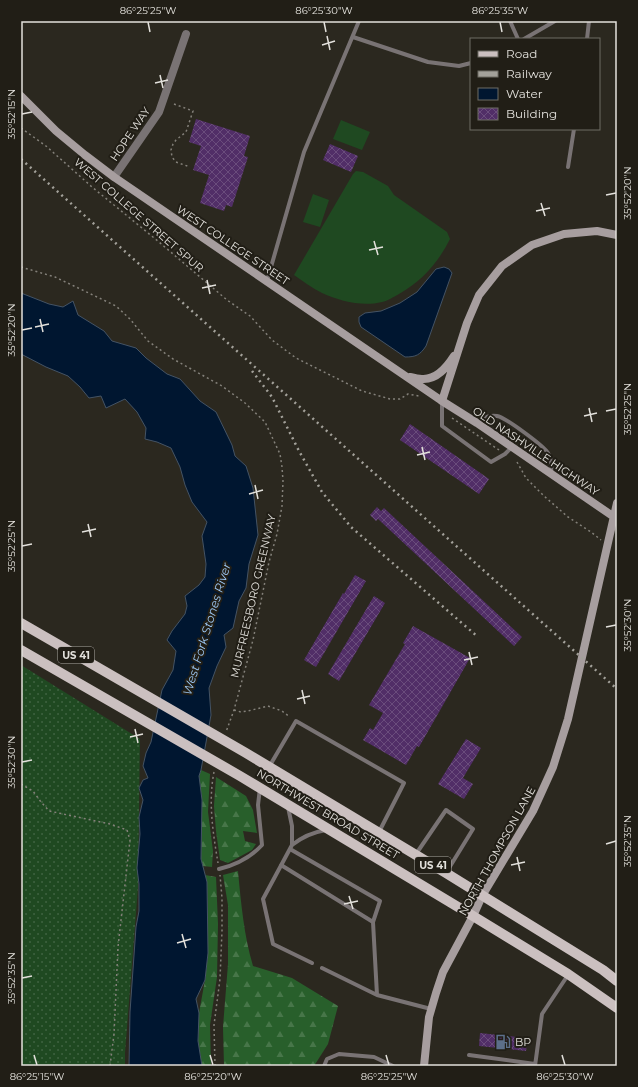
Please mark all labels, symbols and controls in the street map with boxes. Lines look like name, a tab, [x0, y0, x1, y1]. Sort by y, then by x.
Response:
text: 86°25'25"W	[120, 4, 176, 17]
text: 86°25'30"W	[295, 4, 353, 17]
text: 86°25'35"W	[472, 4, 528, 17]
legend	[470, 38, 600, 130]
text: Road	[506, 46, 537, 61]
text: Railway	[506, 66, 552, 81]
text: Water	[506, 86, 543, 101]
text: 35°52'15"N	[5, 89, 18, 139]
street label: HOPE WAY	[107, 104, 153, 164]
text: Building	[506, 106, 557, 121]
street label: WEST COLLEGE STREET SPUR	[71, 155, 207, 275]
text: 35°52'20"N	[621, 166, 634, 220]
street label: WEST COLLEGE STREET	[174, 202, 293, 288]
text: 35°52'20"N	[5, 303, 18, 357]
text: 35°52'25"N	[621, 383, 634, 435]
street label: OLD NASHVILLE HIGHWAY	[470, 403, 602, 499]
street label: MURFREESBORO GREENWAY	[227, 513, 279, 679]
text: 35°52'25"N	[5, 520, 18, 572]
water label: West Fork Stones River	[179, 561, 234, 697]
text: 35°52'30"N	[621, 598, 634, 652]
road number: US 41	[58, 647, 94, 663]
text: 35°52'30"N	[5, 735, 18, 789]
street label: NORTHWEST BROAD STREET	[254, 766, 402, 862]
street label: NORTH THOMPSON LANE	[456, 784, 538, 918]
text: 35°52'35"N	[621, 815, 634, 867]
road number: US 41	[415, 857, 451, 873]
text: 35°52'35"N	[5, 952, 18, 1004]
fuel station icon: BP	[494, 1033, 512, 1051]
place label: BP	[515, 1035, 531, 1049]
text: 86°25'15"W	[10, 1070, 64, 1083]
text: 86°25'20"W	[184, 1070, 242, 1083]
text: 86°25'25"W	[361, 1070, 417, 1083]
text: 86°25'30"W	[536, 1070, 594, 1083]

